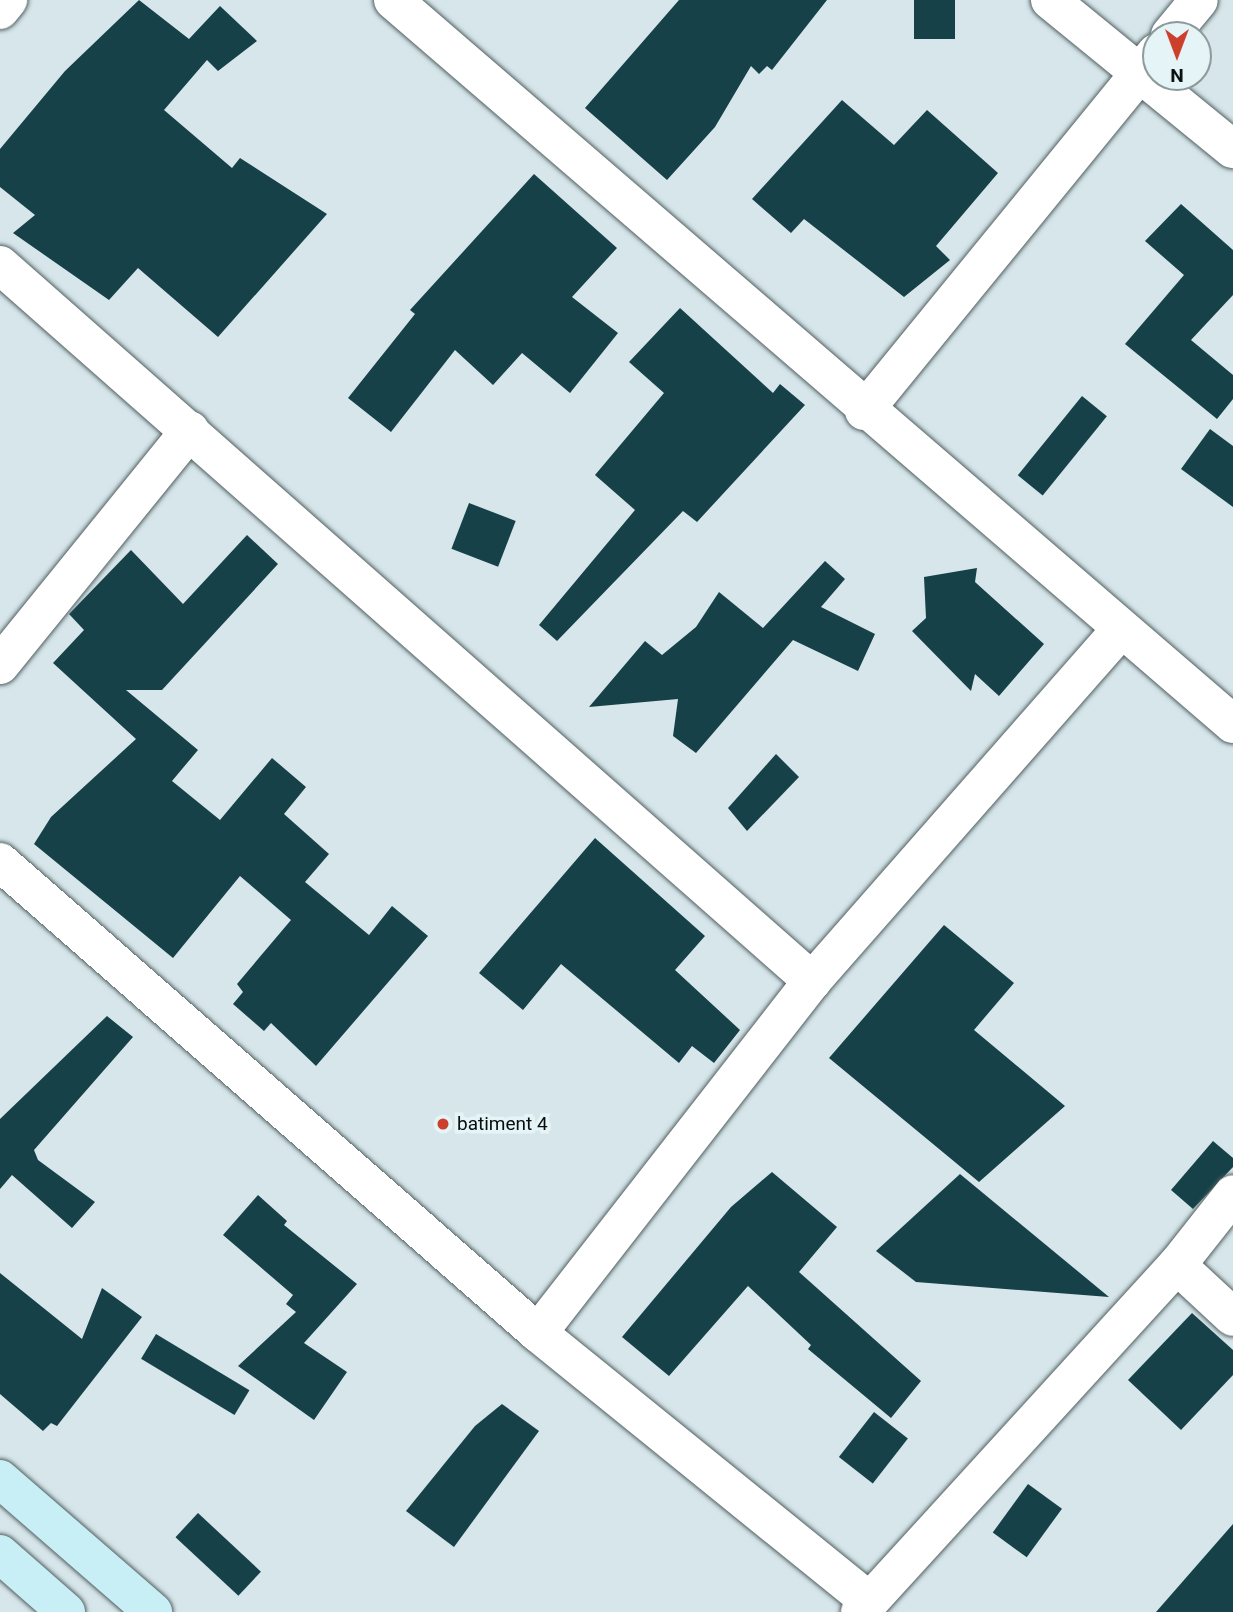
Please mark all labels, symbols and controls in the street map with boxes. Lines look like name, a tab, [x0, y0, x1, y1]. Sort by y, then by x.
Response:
north arrow	[1142, 21, 1212, 91]
text: N	[1170, 64, 1184, 87]
place label: batiment 4	[457, 1113, 548, 1135]
marker: batiment 4	[435, 1116, 451, 1132]

